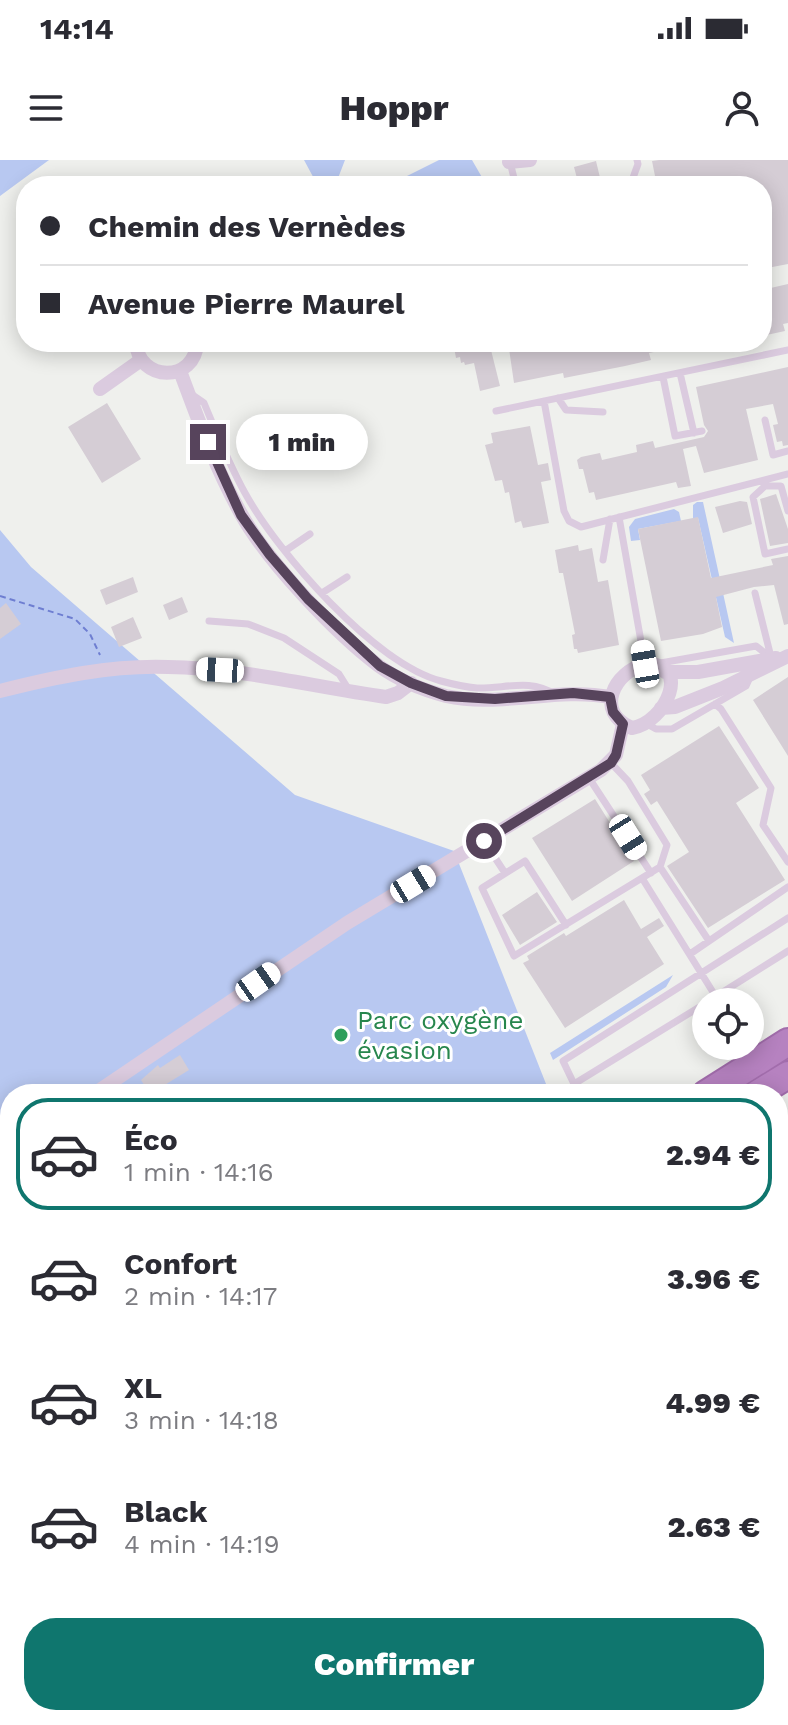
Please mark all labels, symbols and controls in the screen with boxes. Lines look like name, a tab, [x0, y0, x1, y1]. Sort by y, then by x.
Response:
text: 14:14	[40, 11, 114, 46]
icon: menu	[24, 86, 68, 130]
icon: person	[720, 86, 764, 130]
text: Hoppr	[339, 87, 449, 129]
text: Chemin des Vernèdes	[88, 209, 406, 244]
text: Avenue Pierre Maurel	[88, 286, 405, 321]
callout: 1 min	[236, 414, 368, 470]
route end	[190, 424, 226, 460]
text: 1 min	[269, 427, 335, 457]
car	[629, 638, 661, 690]
car	[195, 657, 245, 683]
car	[605, 810, 651, 864]
route start	[466, 823, 502, 859]
car	[386, 861, 440, 907]
car	[231, 958, 285, 1006]
map controls	[692, 988, 764, 1060]
button: locate	[692, 988, 764, 1060]
place label: Parc oxygène évasion	[357, 1005, 523, 1065]
marker: Parc oxygène évasion	[332, 1026, 350, 1044]
icon: car	[28, 1118, 100, 1190]
text: Éco	[124, 1122, 178, 1157]
text: 2.94 €	[666, 1137, 760, 1172]
text: 1 min · 14:16	[124, 1157, 274, 1187]
icon: car	[28, 1242, 100, 1314]
text: Confort	[124, 1246, 237, 1281]
text: 3.96 €	[667, 1261, 760, 1296]
text: 2 min · 14:17	[124, 1281, 277, 1311]
icon: car	[28, 1366, 100, 1438]
text: XL	[124, 1370, 162, 1405]
text: 4.99 €	[665, 1385, 760, 1420]
text: 3 min · 14:18	[124, 1405, 279, 1435]
icon: car	[28, 1490, 100, 1562]
text: Black	[124, 1494, 208, 1529]
text: 2.63 €	[668, 1509, 760, 1544]
text: 4 min · 14:19	[124, 1529, 280, 1559]
button: Confirmer	[24, 1618, 764, 1710]

